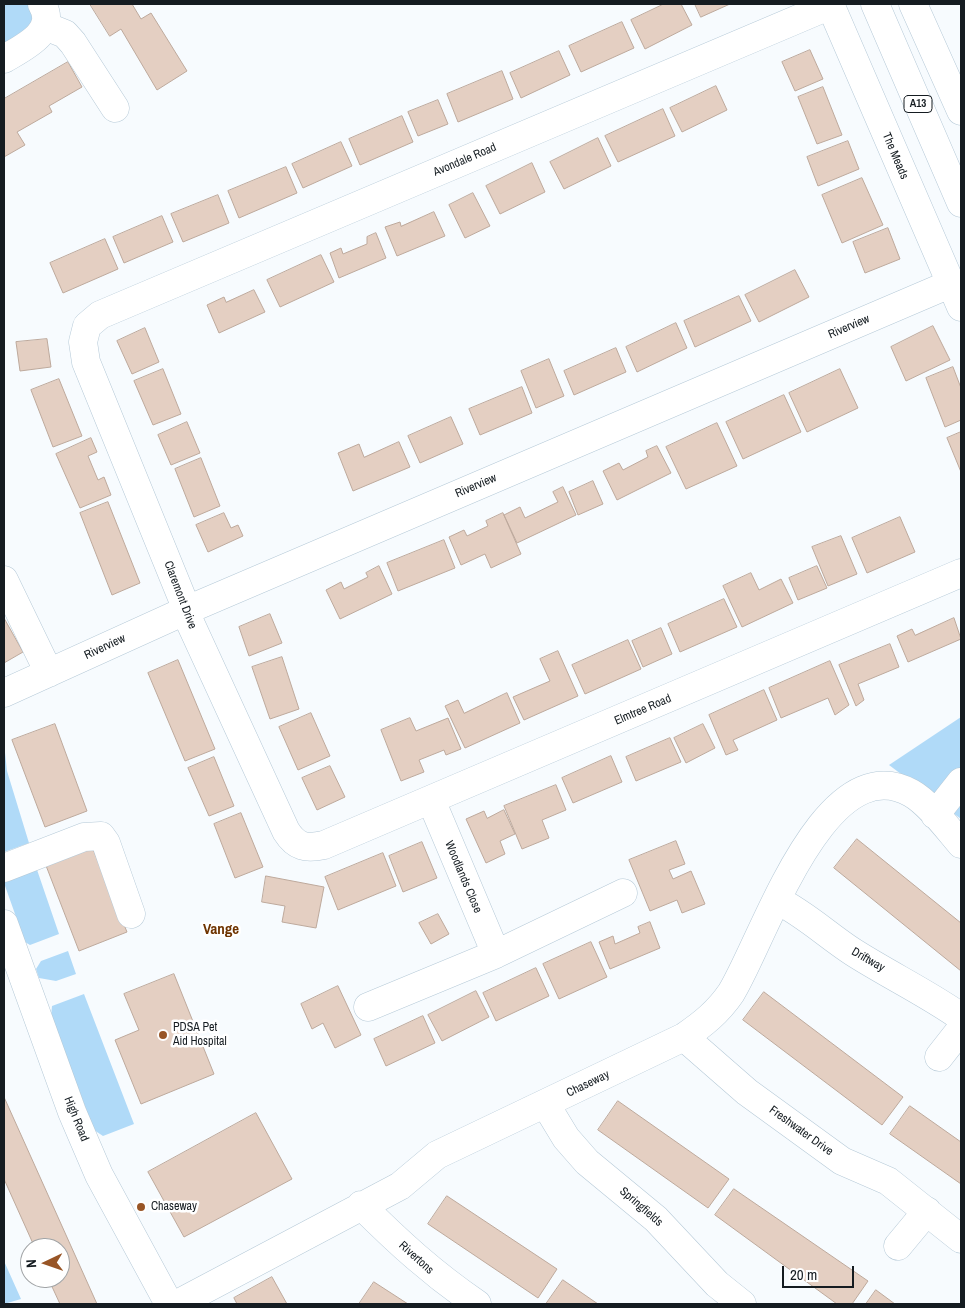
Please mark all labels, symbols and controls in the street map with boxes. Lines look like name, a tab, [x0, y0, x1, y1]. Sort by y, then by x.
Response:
road number: A13	[904, 96, 932, 112]
street label: The Meads	[879, 131, 911, 181]
street label: Avondale Road	[431, 140, 499, 180]
street label: Riverview	[826, 312, 872, 342]
street label: Riverview	[453, 471, 499, 501]
street label: Claremont Drive	[160, 559, 200, 631]
street label: Riverview	[82, 631, 128, 663]
street label: Elmtree Road	[612, 692, 674, 728]
street label: Woodlands Close	[441, 839, 485, 915]
district label: Vange	[203, 921, 239, 939]
street label: Driftway	[849, 945, 887, 975]
place label: PDSA Pet Aid Hospital	[173, 1021, 227, 1049]
marker: PDSA Pet Aid Hospital	[157, 1029, 169, 1041]
street label: Chaseway	[564, 1067, 612, 1101]
street label: High Road	[61, 1094, 91, 1144]
street label: Freshwater Drive	[766, 1103, 836, 1159]
street label: Springfields	[616, 1184, 666, 1230]
place label: Chaseway	[151, 1200, 197, 1214]
marker: Chaseway	[135, 1201, 147, 1213]
north arrow	[20, 1238, 70, 1288]
street label: Rivertons	[396, 1239, 436, 1277]
scale bar	[785, 1256, 858, 1288]
text: N	[22, 1259, 40, 1268]
text: 20 m	[790, 1264, 817, 1285]

